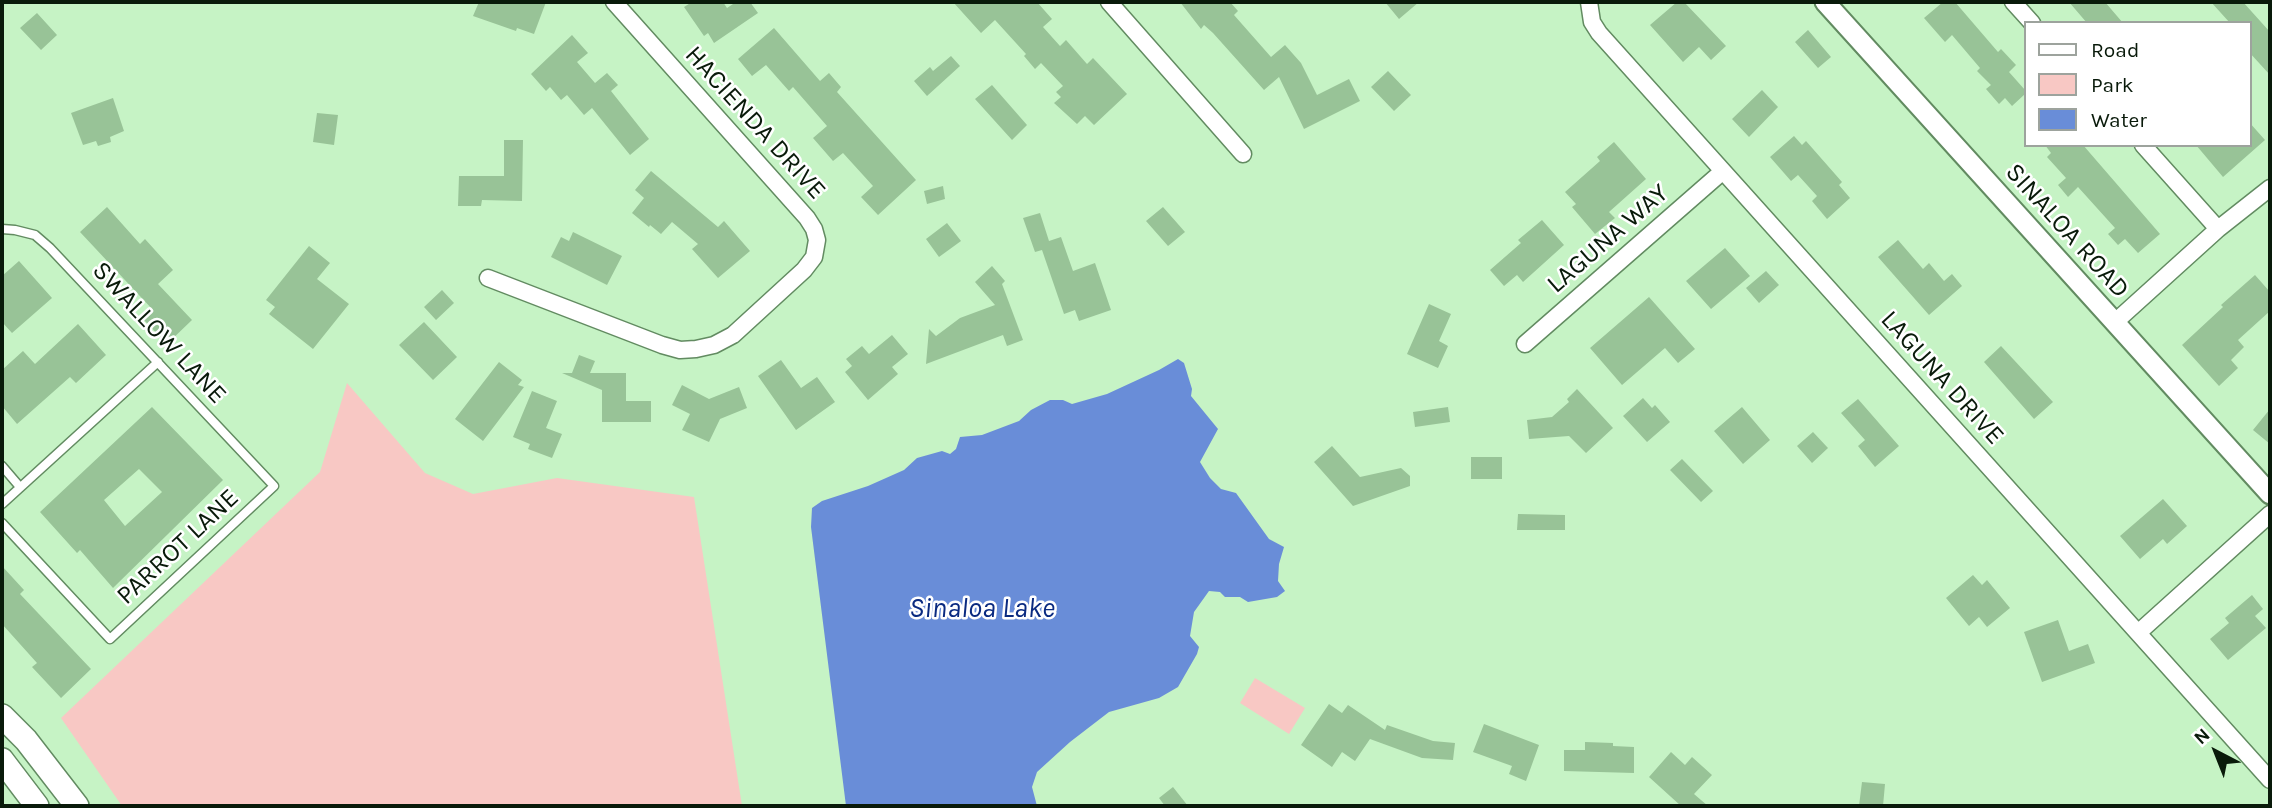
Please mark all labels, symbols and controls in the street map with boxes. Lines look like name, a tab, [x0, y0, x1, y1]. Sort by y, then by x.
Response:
legend	[2024, 21, 2251, 147]
text: Road	[2091, 38, 2139, 62]
street label: HACIENDA DRIVE	[678, 40, 832, 206]
text: Park	[2091, 73, 2134, 97]
text: Water	[2091, 108, 2147, 132]
street label: SINALOA ROAD	[1998, 157, 2136, 305]
street label: LAGUNA WAY	[1541, 178, 1675, 300]
street label: SWALLOW LANE	[85, 255, 233, 411]
street label: LAGUNA DRIVE	[1874, 305, 2010, 451]
street label: PARROT LANE	[110, 483, 246, 611]
water label: Sinaloa Lake	[909, 592, 1055, 626]
north arrow	[2181, 717, 2251, 787]
text: N	[2190, 724, 2214, 749]

